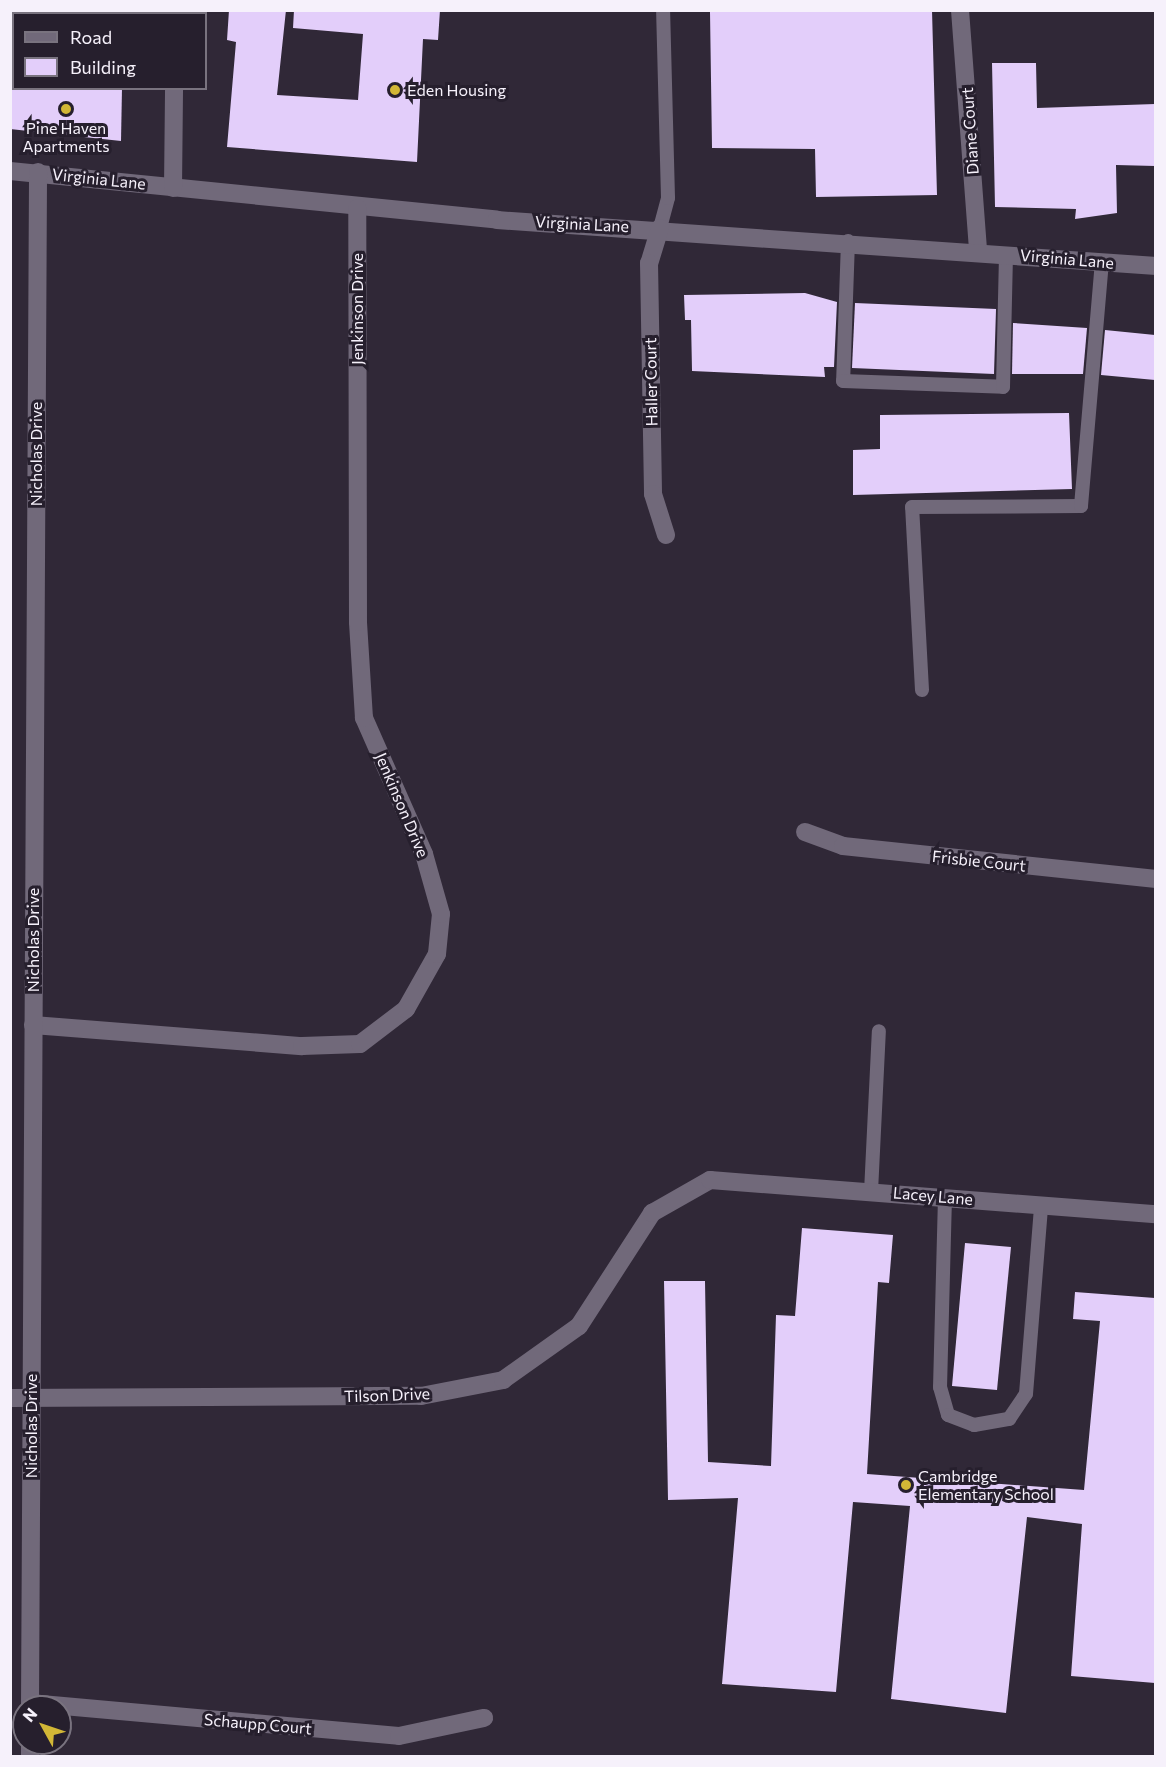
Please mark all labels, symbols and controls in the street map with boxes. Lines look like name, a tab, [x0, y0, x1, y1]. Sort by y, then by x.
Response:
legend	[12, 12, 207, 90]
text: Road	[70, 26, 112, 48]
text: Building	[70, 56, 136, 78]
place label: Eden Housing	[407, 80, 506, 100]
marker: Eden Housing	[388, 83, 402, 97]
street label: Diane Court	[957, 87, 983, 175]
marker: Pine Haven Apartments	[59, 102, 73, 116]
place label: Pine Haven Apartments	[22, 118, 110, 156]
street label: Virginia Lane	[51, 165, 147, 193]
street label: Virginia Lane	[535, 212, 629, 236]
street label: Virginia Lane	[1019, 245, 1115, 273]
street label: Jenkinson Drive	[347, 253, 367, 365]
street label: Haller Court	[641, 337, 661, 427]
street label: Nicholas Drive	[26, 402, 46, 506]
street label: Jenkinson Drive	[371, 750, 433, 860]
street label: Frisbie Court	[931, 847, 1027, 875]
street label: Nicholas Drive	[23, 888, 43, 992]
street label: Lacey Lane	[892, 1183, 974, 1209]
street label: Nicholas Drive	[21, 1374, 41, 1478]
street label: Tilson Drive	[344, 1384, 430, 1406]
place label: Cambridge Elementary School	[918, 1466, 1054, 1504]
marker: Cambridge Elementary School	[899, 1478, 913, 1492]
north arrow	[12, 1695, 72, 1755]
text: N	[18, 1704, 40, 1725]
street label: Schaupp Court	[203, 1710, 313, 1738]

